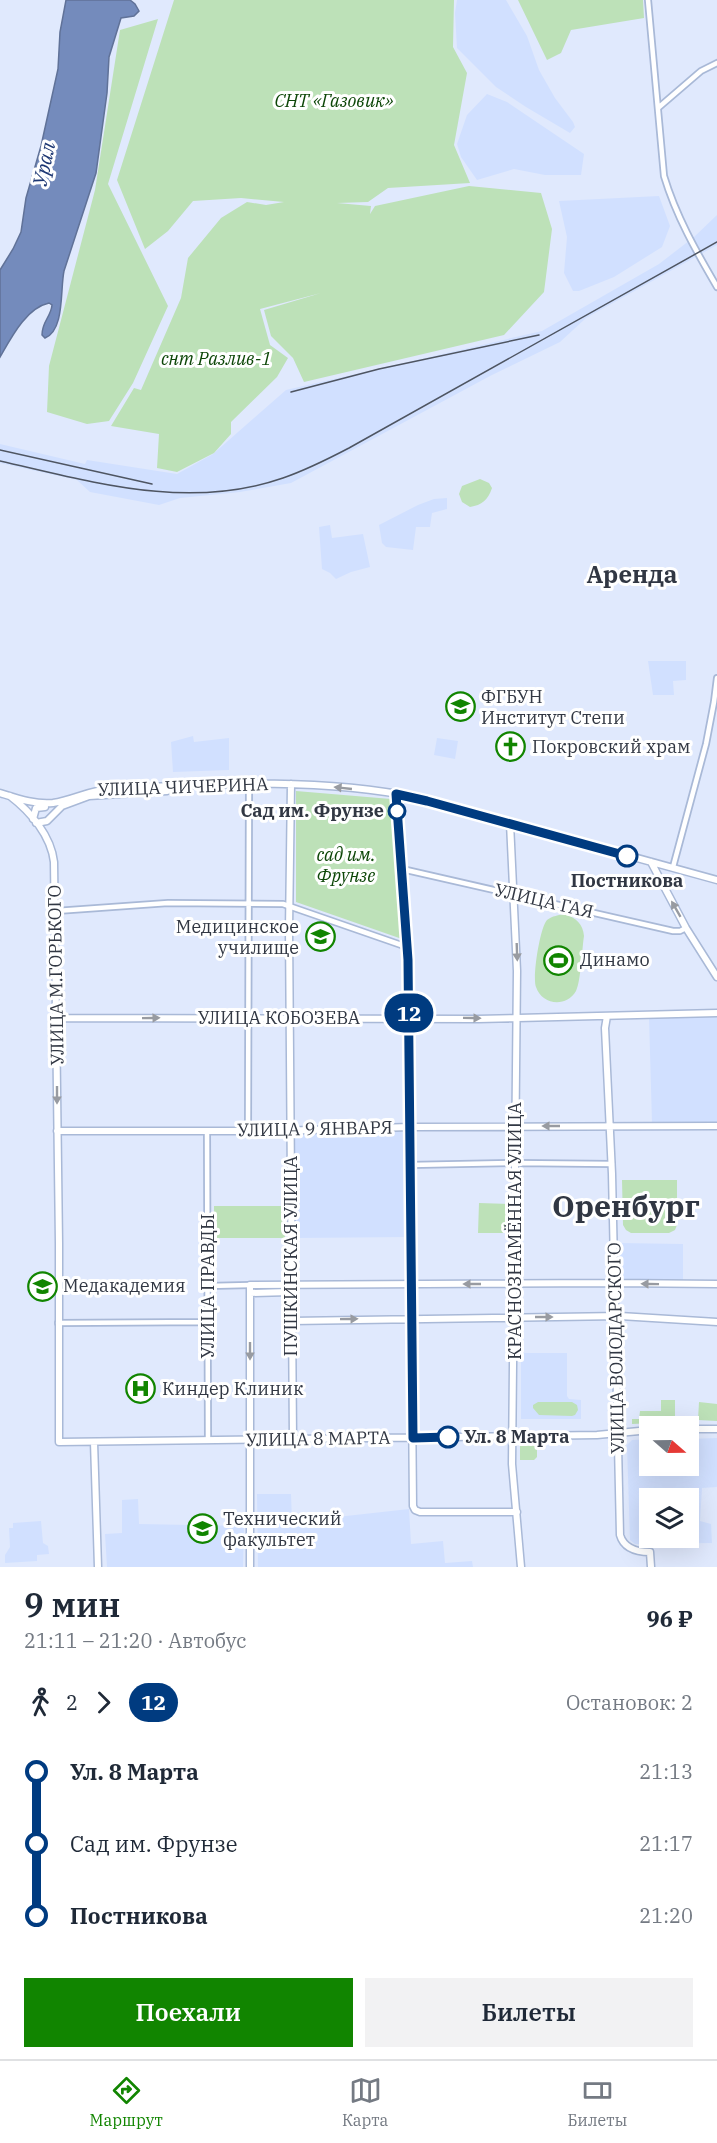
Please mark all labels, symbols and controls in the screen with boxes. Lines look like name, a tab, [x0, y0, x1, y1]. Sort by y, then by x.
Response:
park label: СНТ «Газовик»	[274, 89, 394, 112]
water label: Урал	[26, 139, 61, 188]
park label: снт Разлив-1	[161, 347, 271, 370]
district label: Аренда	[587, 558, 678, 590]
place label: ФГБУН Институт Степи	[481, 685, 625, 729]
school or university icon: ФГБУН Институт Степи	[444, 691, 476, 723]
church icon: Покровский храм	[495, 731, 527, 763]
place label: Покровский храм	[532, 735, 691, 758]
street label: УЛИЦА ЧИЧЕРИНА	[97, 772, 269, 801]
one-way arrow	[334, 783, 353, 793]
place label: Сад им. Фрунзе	[241, 799, 384, 822]
marker: Сад им. Фрунзе	[388, 802, 406, 820]
park label: сад им. Фрунзе	[317, 843, 375, 887]
marker: Постникова	[616, 845, 638, 867]
place label: Постникова	[571, 869, 683, 892]
street label: УЛИЦА ГАЯ	[492, 878, 596, 923]
street label: УЛИЦА М.ГОРЬКОГО	[42, 885, 69, 1066]
one-way arrow	[670, 901, 681, 917]
place label: Медицинское училище	[176, 915, 299, 959]
school or university icon: Медицинское училище	[304, 921, 336, 953]
one-way arrow	[512, 943, 521, 962]
sports icon: Динамо	[543, 944, 575, 976]
place label: Динамо	[580, 948, 650, 971]
line badge: 12	[382, 994, 436, 1032]
text: 12	[396, 999, 422, 1027]
street label: УЛИЦА КОБОЗЕВА	[198, 1006, 361, 1029]
one-way arrow	[463, 1013, 482, 1023]
one-way arrow	[142, 1014, 161, 1023]
one-way arrow	[52, 1086, 62, 1105]
street label: КРАСНОЗНАМЁННАЯ УЛИЦА	[503, 1101, 526, 1360]
street label: УЛИЦА 9 ЯНВАРЯ	[237, 1116, 393, 1141]
one-way arrow	[542, 1121, 561, 1131]
street label: ПУШКИНСКАЯ УЛИЦА	[279, 1155, 302, 1356]
district label: Оренбург	[552, 1186, 700, 1225]
street label: УЛИЦА ПРАВДЫ	[196, 1214, 219, 1358]
street label: УЛИЦА ВОЛОДАРСКОГО	[602, 1242, 629, 1454]
school or university icon: Медакадемия	[26, 1270, 58, 1302]
place label: Медакадемия	[63, 1274, 186, 1297]
one-way arrow	[462, 1279, 481, 1289]
one-way arrow	[641, 1279, 660, 1288]
one-way arrow	[535, 1312, 554, 1322]
one-way arrow	[340, 1315, 359, 1324]
one-way arrow	[245, 1342, 255, 1361]
hospital icon: Киндер Клиник	[125, 1373, 157, 1405]
place label: Киндер Клиник	[162, 1377, 304, 1400]
north arrow	[639, 1416, 699, 1476]
map controls	[639, 1416, 699, 1548]
place label: Ул. 8 Марта	[464, 1425, 569, 1448]
street label: УЛИЦА 8 МАРТА	[245, 1426, 391, 1451]
marker: Ул. 8 Марта	[437, 1426, 459, 1448]
button: layers	[639, 1488, 699, 1548]
place label: Технический факультет	[223, 1507, 342, 1551]
school or university icon: Технический факультет	[186, 1513, 218, 1545]
text: 9 мин	[24, 1583, 121, 1626]
text: 96 ₽	[646, 1604, 693, 1633]
text: 21:11 – 21:20 · Автобус	[24, 1627, 247, 1654]
icon: walk	[24, 1686, 57, 1719]
icon: forward	[87, 1686, 120, 1719]
text: 12	[141, 1688, 166, 1716]
text: 2	[66, 1689, 78, 1716]
text: Остановок: 2	[566, 1689, 693, 1716]
text: Ул. 8 Марта	[70, 1757, 199, 1786]
text: 21:13	[639, 1758, 693, 1785]
text: Сад им. Фрунзе	[70, 1829, 238, 1858]
text: 21:17	[639, 1830, 693, 1857]
text: Постникова	[70, 1901, 208, 1930]
text: 21:20	[639, 1902, 693, 1929]
button: Поехали	[24, 1978, 353, 2047]
button: Билеты	[365, 1978, 693, 2047]
tab: Маршрут	[90, 2074, 163, 2130]
tab: Карта	[342, 2074, 388, 2130]
tab: Билеты	[567, 2074, 627, 2130]

